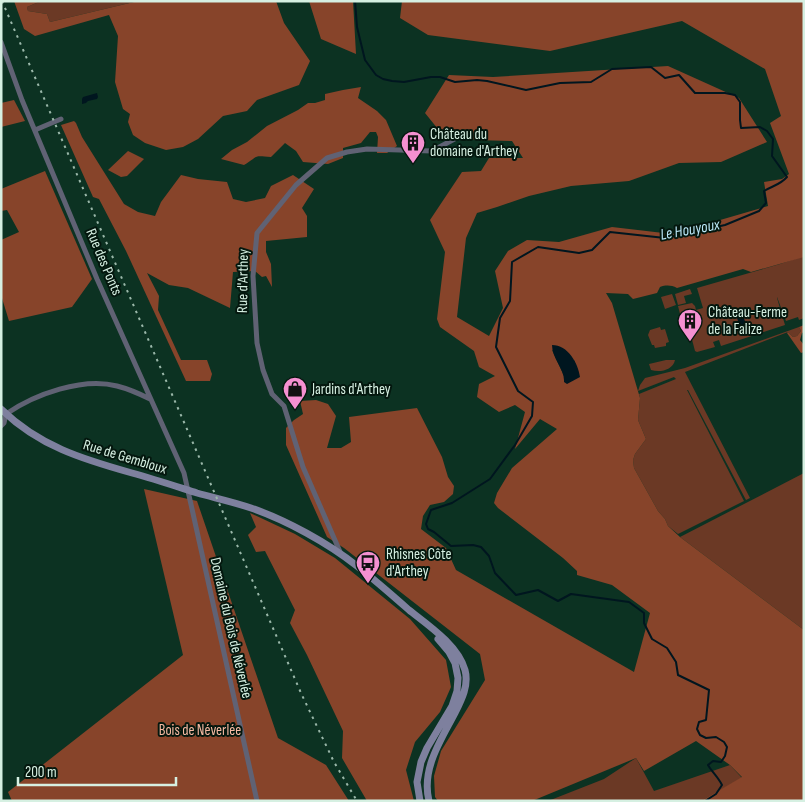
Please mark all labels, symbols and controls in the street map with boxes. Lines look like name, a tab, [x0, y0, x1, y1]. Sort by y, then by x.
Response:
place label: Château du domaine d'Arthey	[430, 125, 518, 161]
building icon: Château du domaine d'Arthey	[400, 130, 426, 164]
water label: Le Houyoux	[659, 215, 722, 245]
street label: Rue des Ponts	[81, 226, 127, 298]
street label: Rue d'Arthey	[233, 249, 253, 313]
place label: Château-Ferme de la Falize	[708, 303, 787, 339]
building icon: Château-Ferme de la Falize	[677, 308, 703, 342]
shop icon: Jardins d'Arthey	[282, 376, 308, 410]
place label: Jardins d'Arthey	[311, 380, 391, 399]
street label: Rue de Gembloux	[81, 435, 170, 479]
place label: Rhisnes Côte d'Arthey	[386, 545, 452, 581]
bus stop icon: Rhisnes Côte d'Arthey	[355, 550, 381, 584]
street label: Domaine du Bois de Néverlée	[206, 556, 256, 700]
park label: Bois de Néverlée	[159, 721, 241, 740]
scale bar	[18, 754, 175, 786]
text: 200 m	[25, 763, 57, 782]

